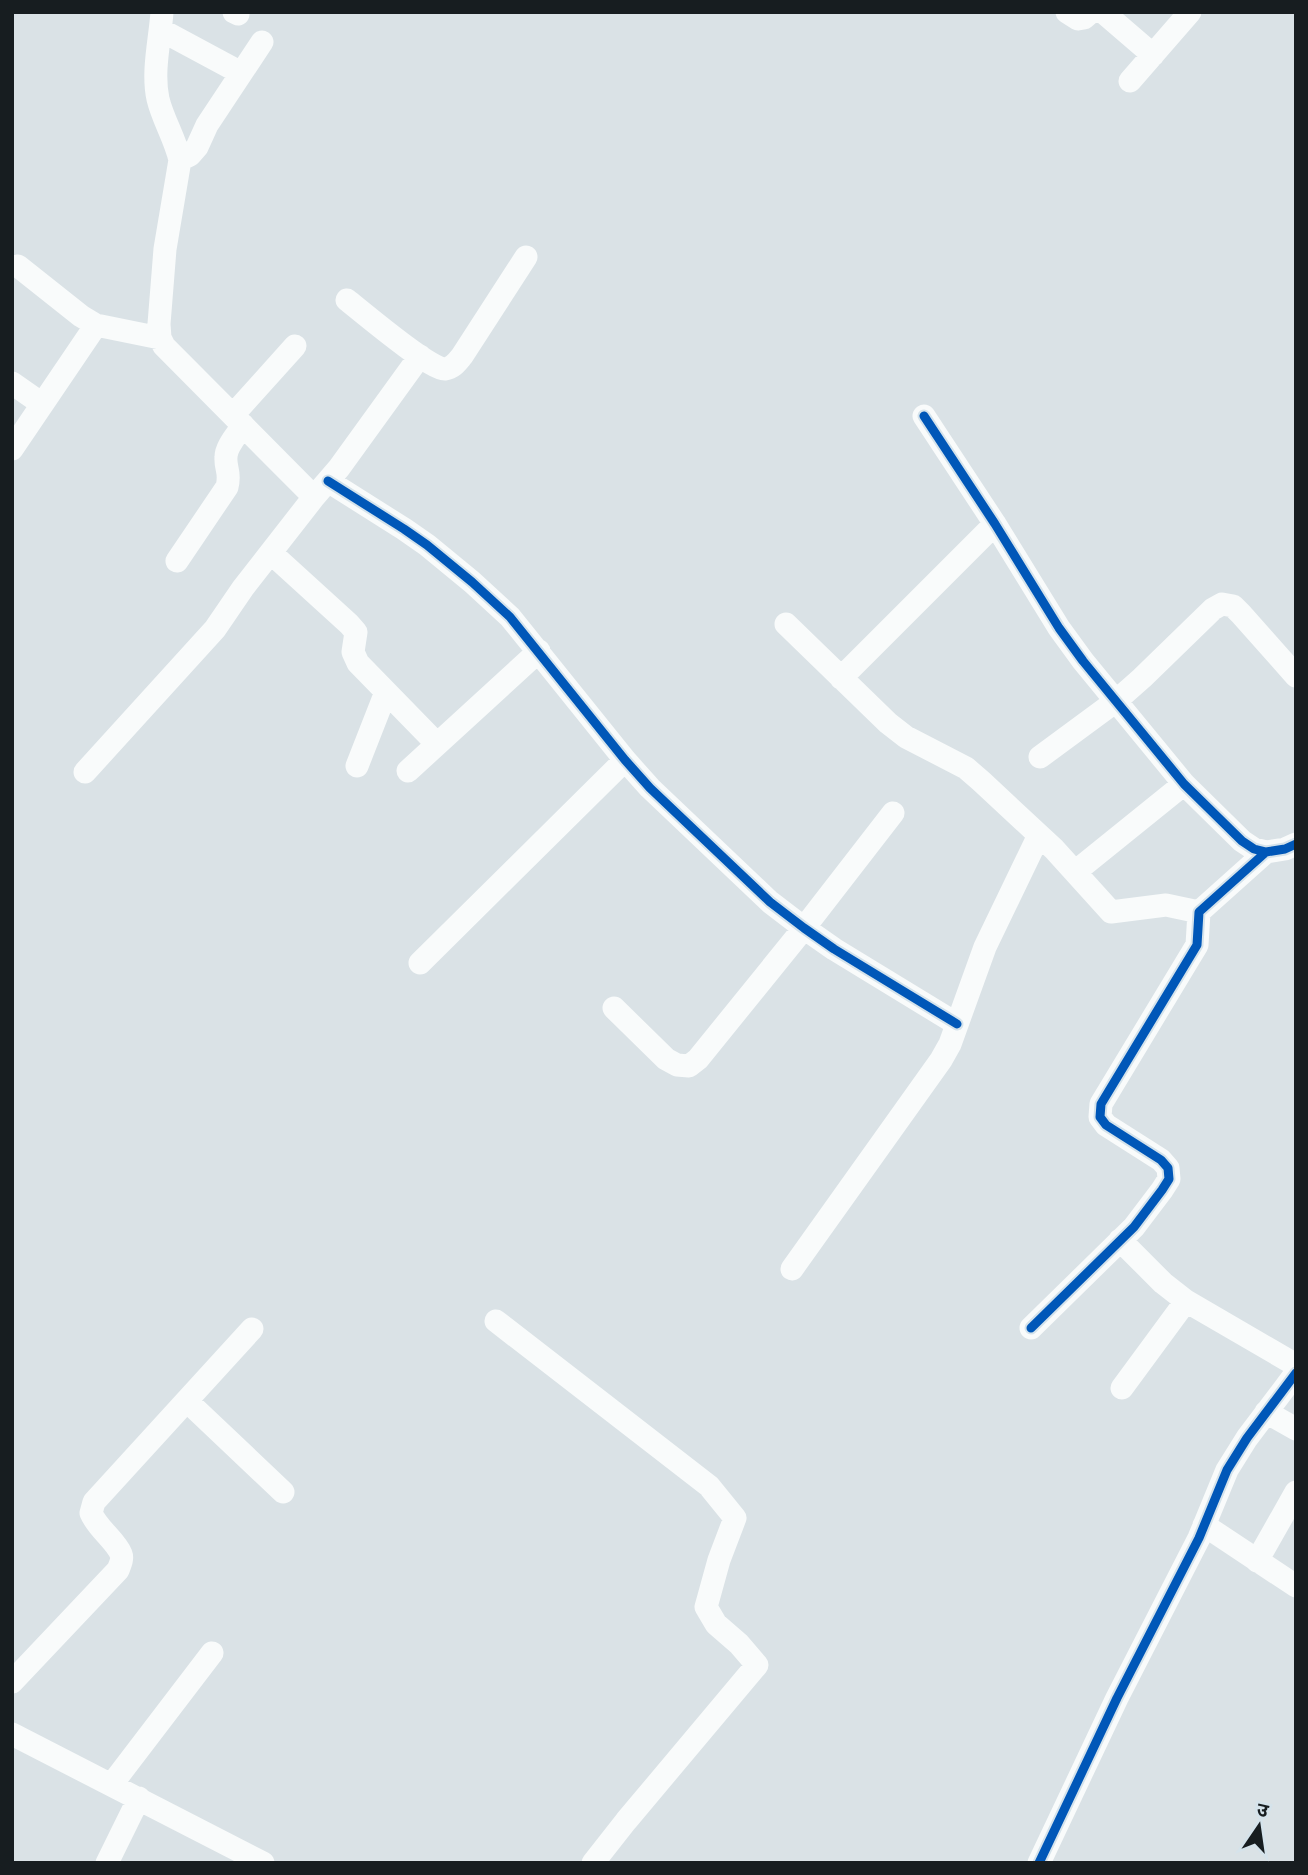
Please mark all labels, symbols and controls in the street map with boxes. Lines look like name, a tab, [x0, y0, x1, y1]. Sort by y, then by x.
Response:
north arrow	[1224, 1791, 1294, 1861]
text: उ	[1254, 1796, 1272, 1824]

